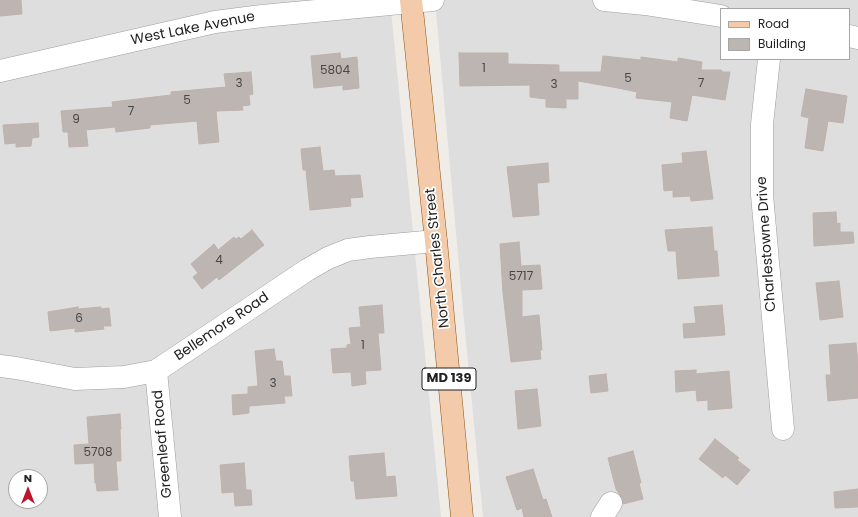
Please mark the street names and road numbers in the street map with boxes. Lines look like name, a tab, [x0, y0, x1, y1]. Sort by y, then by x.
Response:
street label: West Lake Avenue	[129, 9, 257, 49]
street label: Charlestowne Drive	[754, 176, 780, 312]
street label: North Charles Street	[422, 187, 454, 329]
street label: Bellemore Road	[172, 289, 272, 365]
road number: MD 139	[422, 368, 476, 390]
street label: Greenleaf Road	[150, 389, 176, 499]

